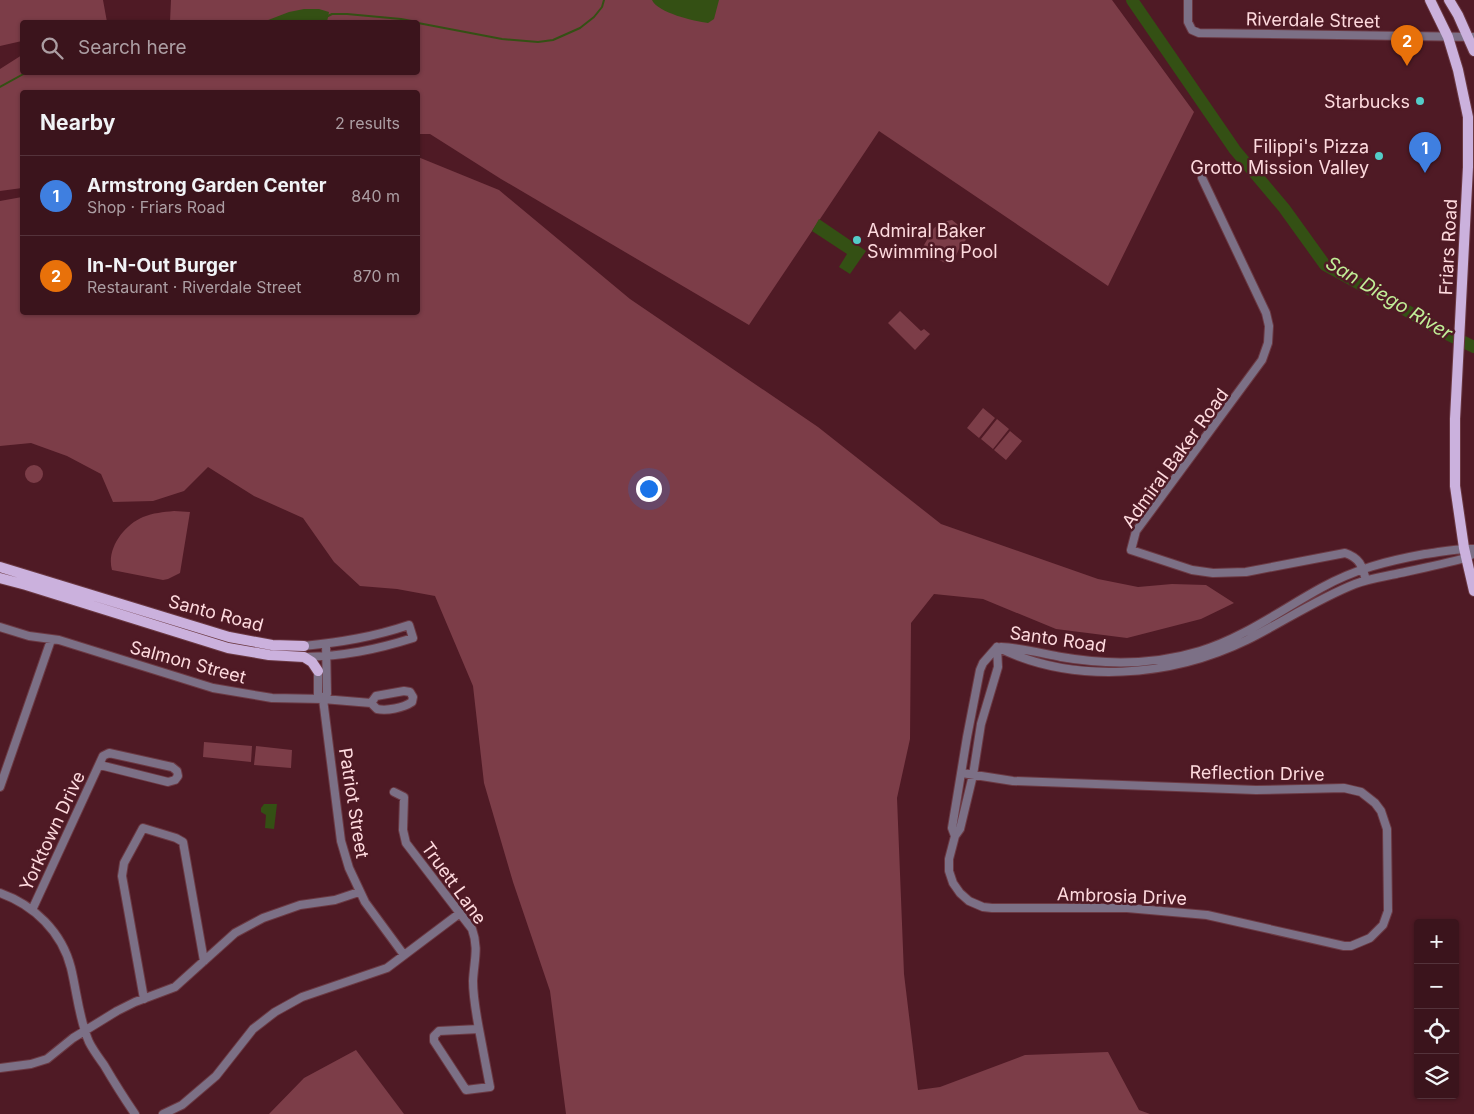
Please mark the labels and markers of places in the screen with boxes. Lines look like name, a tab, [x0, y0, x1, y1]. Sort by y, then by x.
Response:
pin: 2	[1391, 25, 1423, 66]
place label: Starbucks	[1324, 91, 1410, 112]
marker: Starbucks	[1414, 95, 1426, 107]
pin: 1	[1409, 132, 1441, 173]
place label: Filippi's Pizza Grotto Mission Valley	[1190, 136, 1369, 178]
marker: Filippi's Pizza Grotto Mission Valley	[1373, 150, 1385, 162]
place label: Admiral Baker Swimming Pool	[867, 220, 998, 262]
marker: Admiral Baker Swimming Pool	[851, 234, 863, 246]

